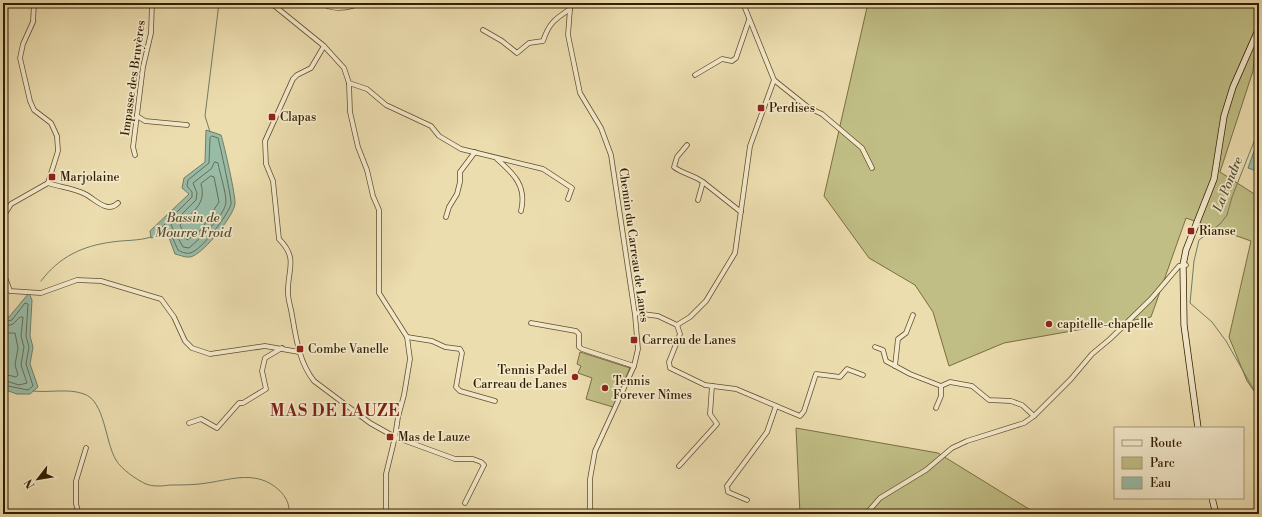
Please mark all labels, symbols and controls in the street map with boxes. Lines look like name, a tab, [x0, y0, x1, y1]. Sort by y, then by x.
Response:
street label: Impasse des Bruyères	[118, 19, 149, 137]
place label: Perdises	[769, 101, 815, 116]
marker: Perdises	[756, 103, 766, 113]
place label: Clapas	[280, 110, 316, 125]
marker: Clapas	[267, 112, 277, 122]
water label: La Pondre	[1209, 155, 1246, 215]
street label: Chemin du Carreau de Lanes	[615, 167, 652, 323]
place label: Marjolaine	[60, 170, 120, 185]
marker: Marjolaine	[47, 172, 57, 182]
water label: Bassin de Mourre Froid	[155, 210, 232, 241]
place label: Rianse	[1199, 224, 1236, 239]
marker: Rianse	[1186, 226, 1196, 236]
place label: capitelle-chapelle	[1057, 317, 1153, 332]
marker: capitelle-chapelle	[1044, 319, 1054, 329]
place label: Carreau de Lanes	[642, 333, 736, 348]
marker: Carreau de Lanes	[629, 335, 639, 345]
place label: Combe Vanelle	[308, 342, 389, 357]
marker: Combe Vanelle	[295, 344, 305, 354]
place label: Tennis Padel Carreau de Lanes	[473, 363, 567, 392]
marker: Tennis Padel Carreau de Lanes	[570, 372, 580, 382]
place label: Tennis Forever Nîmes	[613, 374, 692, 403]
marker: Tennis Forever Nîmes	[600, 383, 610, 393]
district label: MAS DE LAUZE	[270, 401, 400, 421]
legend	[1114, 427, 1244, 499]
place label: Mas de Lauze	[398, 430, 470, 445]
marker: Mas de Lauze	[385, 432, 395, 442]
text: Route	[1150, 436, 1182, 451]
text: Parc	[1150, 456, 1175, 471]
north arrow	[18, 459, 58, 499]
text: N	[22, 476, 39, 491]
text: Eau	[1150, 476, 1171, 491]

